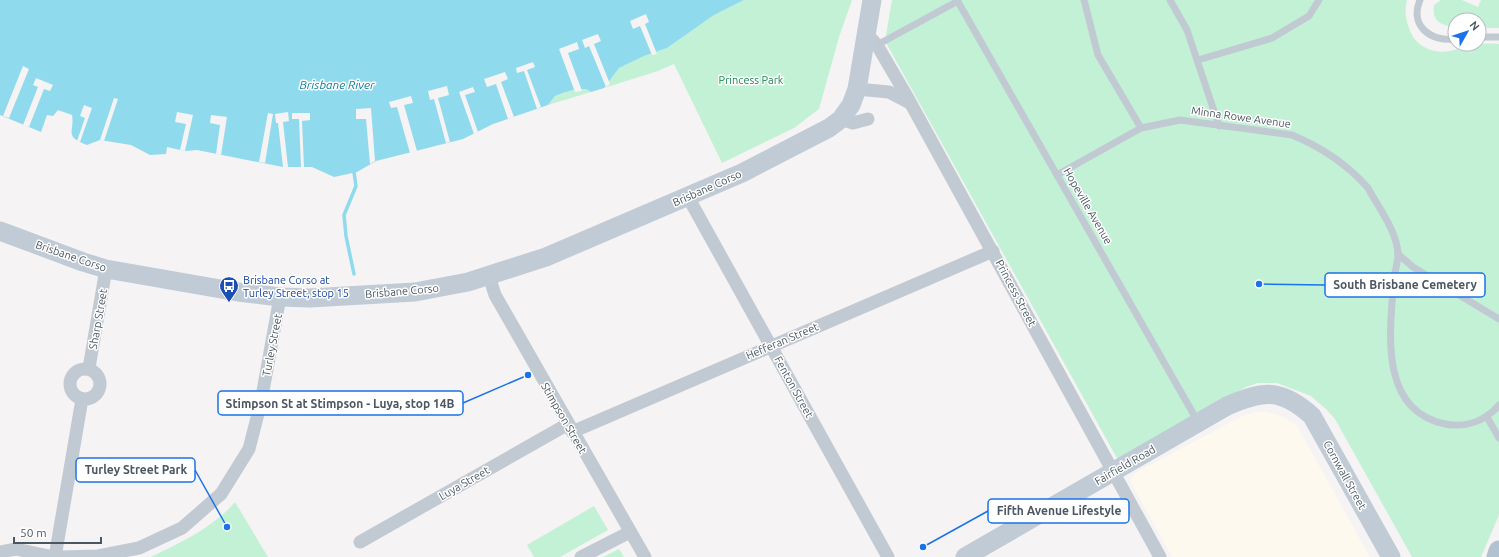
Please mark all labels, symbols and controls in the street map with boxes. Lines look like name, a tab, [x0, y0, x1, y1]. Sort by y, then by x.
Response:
north arrow	[1447, 12, 1487, 52]
text: N	[1468, 19, 1482, 33]
park label: Princess Park	[719, 74, 784, 86]
water label: Brisbane River	[299, 78, 375, 91]
street label: Minna Rowe Avenue	[1190, 104, 1292, 130]
street label: Hopeville Avenue	[1061, 166, 1115, 246]
street label: Brisbane Corso	[671, 167, 743, 209]
street label: Brisbane Corso	[34, 238, 108, 274]
street label: Princess Street	[993, 258, 1039, 329]
callout: South Brisbane Cemetery	[1325, 273, 1485, 297]
place label: Brisbane Corso at Turley Street, stop 15	[243, 274, 349, 299]
bus stop icon: Brisbane Corso at Turley Street, stop 15	[218, 275, 240, 303]
text: South Brisbane Cemetery	[1333, 278, 1477, 291]
street label: Brisbane Corso	[365, 282, 439, 300]
street label: Sharp Street	[87, 287, 109, 350]
street label: Turley Street	[260, 312, 284, 377]
street label: Hefferan Street	[744, 320, 821, 362]
street label: Fenton Street	[772, 354, 816, 420]
street label: Stimpson Street	[539, 381, 589, 456]
callout: Stimpson St at Stimpson - Luya, stop 14B	[218, 391, 463, 415]
text: Stimpson St at Stimpson - Luya, stop 14B	[226, 397, 454, 410]
street label: Cornwall Street	[1321, 439, 1369, 512]
street label: Fairfield Road	[1093, 443, 1157, 487]
callout: Turley Street Park	[76, 458, 195, 482]
text: Turley Street Park	[85, 463, 187, 476]
street label: Luya Street	[437, 463, 492, 502]
callout: Fifth Avenue Lifestyle	[988, 499, 1129, 523]
text: Fifth Avenue Lifestyle	[997, 504, 1121, 517]
scale bar	[14, 519, 101, 545]
text: 50 m	[20, 526, 47, 539]

